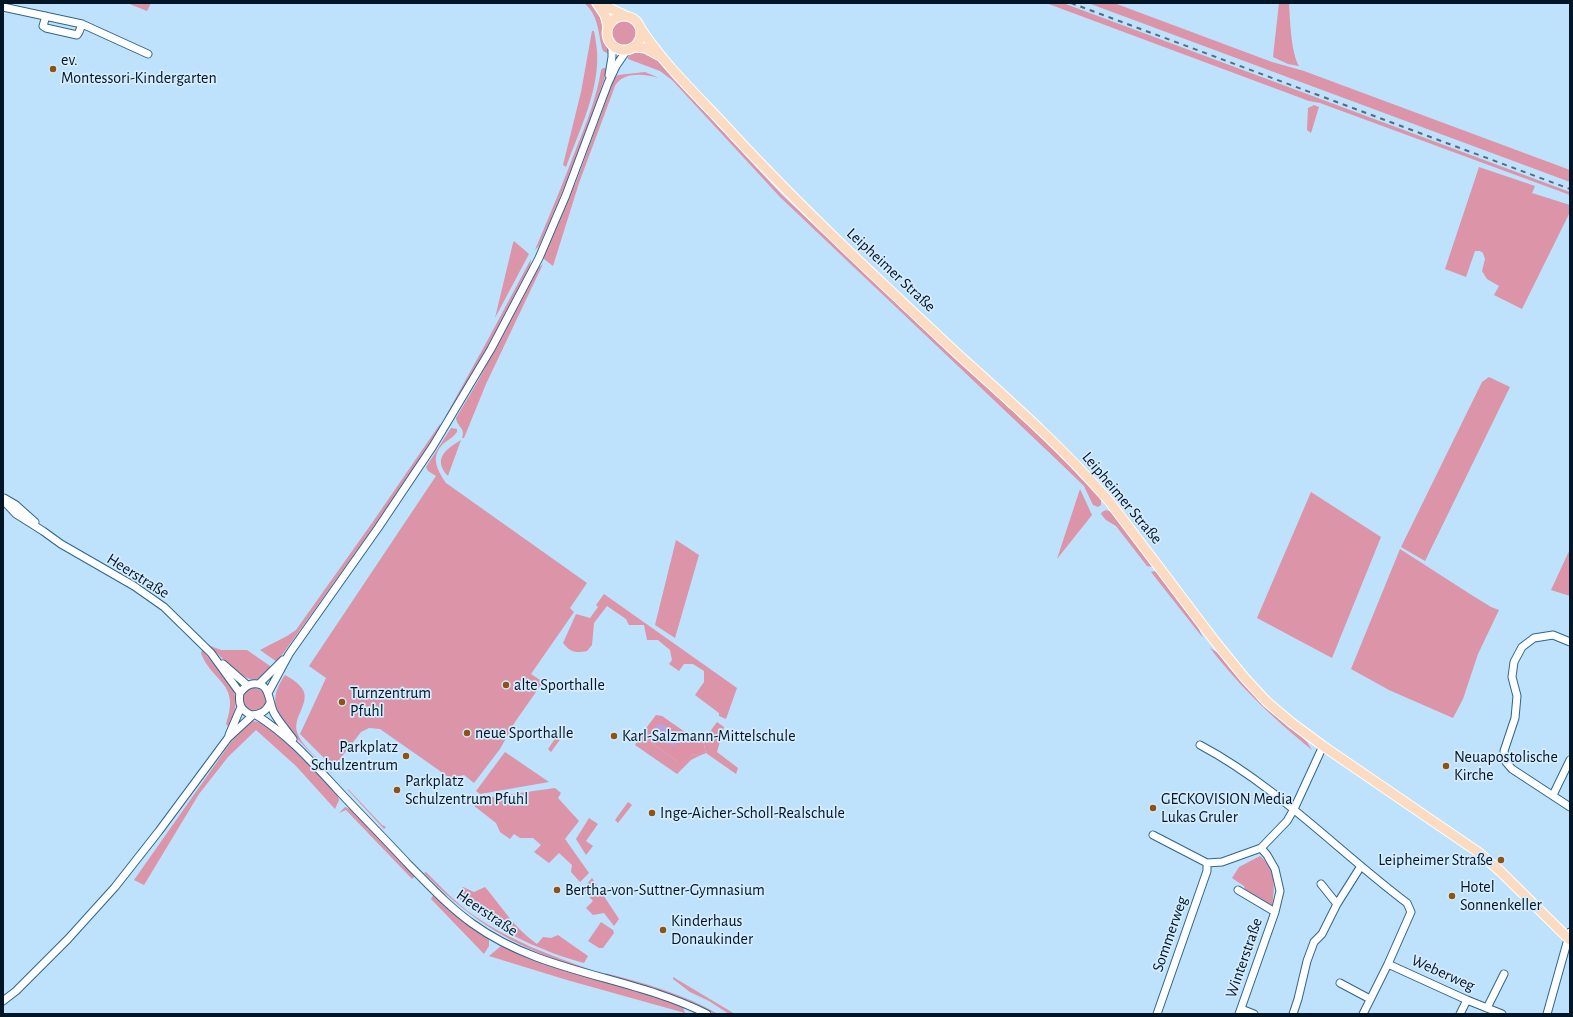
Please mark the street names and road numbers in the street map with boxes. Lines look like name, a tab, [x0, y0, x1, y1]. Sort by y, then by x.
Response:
street label: Leipheimer Straße	[843, 224, 939, 316]
street label: Leipheimer Straße	[1078, 448, 1166, 548]
street label: Heerstraße	[103, 549, 173, 603]
street label: Heerstraße	[453, 885, 521, 941]
street label: Sommerweg	[1148, 894, 1192, 974]
street label: Winterstraße	[1221, 915, 1267, 1001]
street label: Weberweg	[1408, 951, 1478, 995]

